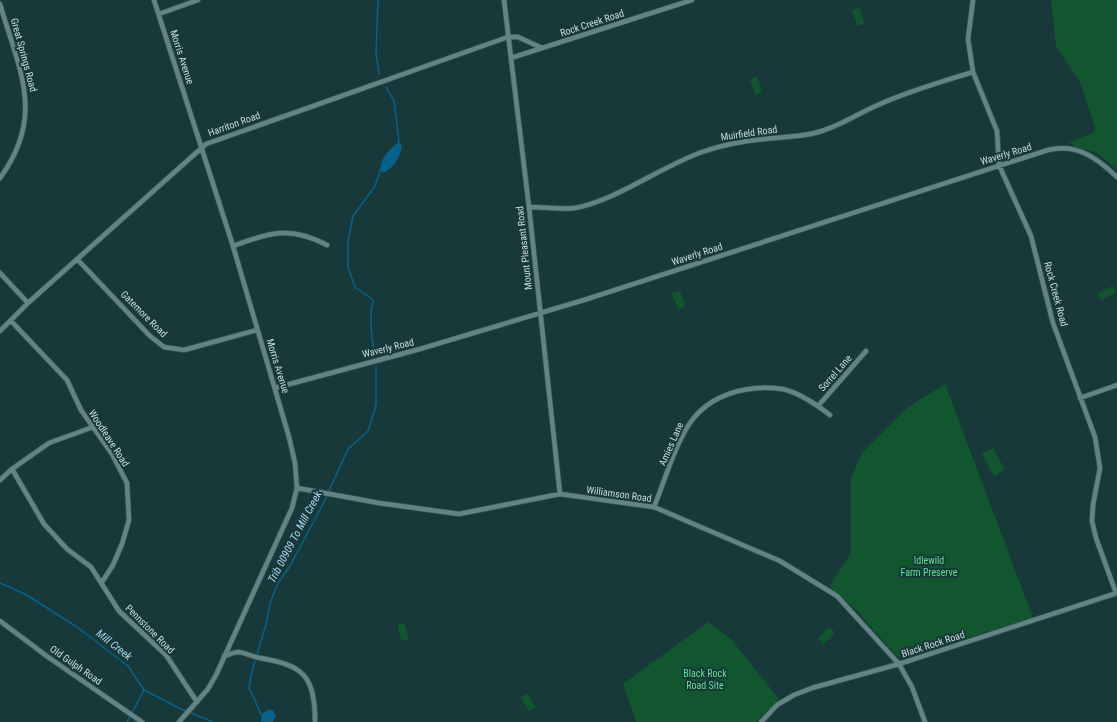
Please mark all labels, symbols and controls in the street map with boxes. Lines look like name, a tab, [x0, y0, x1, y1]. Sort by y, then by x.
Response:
street label: Rock Creek Road	[559, 7, 625, 39]
street label: Great Springs Road	[9, 17, 39, 93]
street label: Morris Avenue	[168, 28, 196, 86]
street label: Harriton Road	[207, 110, 262, 138]
street label: Muirfield Road	[720, 124, 778, 142]
street label: Waverly Road	[979, 141, 1033, 167]
street label: Mount Pleasant Road	[514, 205, 534, 291]
street label: Waverly Road	[670, 241, 724, 267]
street label: Rock Creek Road	[1042, 260, 1070, 328]
street label: Gatemore Road	[119, 289, 169, 339]
street label: Waverly Road	[361, 336, 415, 360]
street label: Morris Avenue	[264, 337, 292, 395]
street label: Sorrel Lane	[816, 352, 854, 393]
street label: Woodleave Road	[87, 408, 131, 468]
street label: Amies Lane	[657, 420, 686, 467]
street label: Williamson Road	[586, 484, 652, 504]
water label: Trib 00909 To Mill Creek	[265, 489, 325, 585]
park label: Idlewild Farm Preserve	[901, 555, 958, 578]
street label: Pennstone Road	[123, 602, 177, 656]
water label: Mill Creek	[93, 627, 135, 663]
street label: Black Rock Road	[900, 629, 966, 659]
street label: Old Gulph Road	[48, 643, 104, 687]
park label: Black Rock Road Site	[683, 668, 727, 691]

